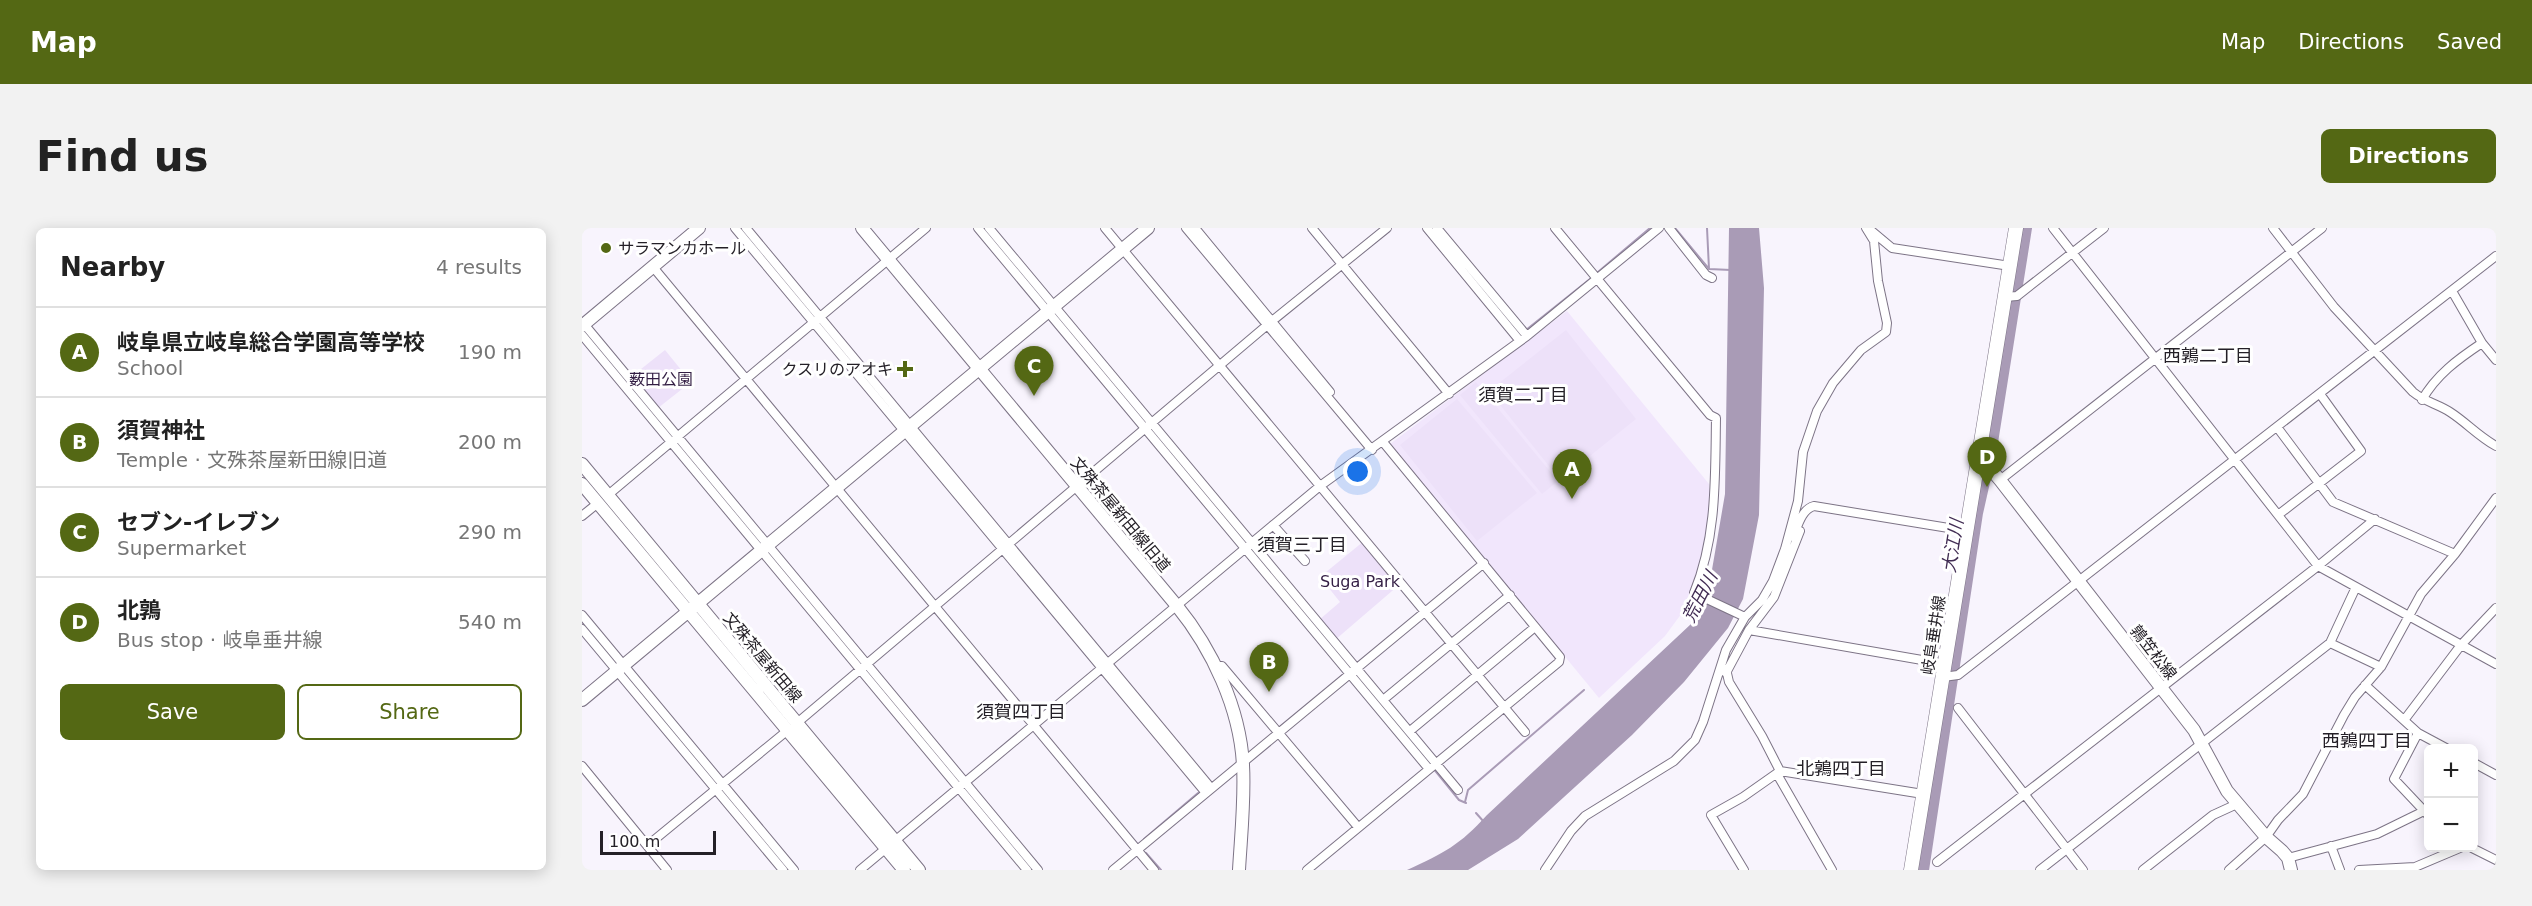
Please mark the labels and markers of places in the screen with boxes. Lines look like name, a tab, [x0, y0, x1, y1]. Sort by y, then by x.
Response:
place label: サラマンカホール	[618, 239, 746, 258]
marker: サラマンカホール	[599, 241, 613, 255]
pin: C	[1014, 346, 1054, 396]
place label: クスリのアオキ	[781, 360, 893, 379]
marker: クスリのアオキ	[898, 362, 912, 376]
pin: D	[1968, 438, 2006, 487]
pin: A	[1552, 450, 1592, 499]
pin: B	[1250, 642, 1288, 692]

